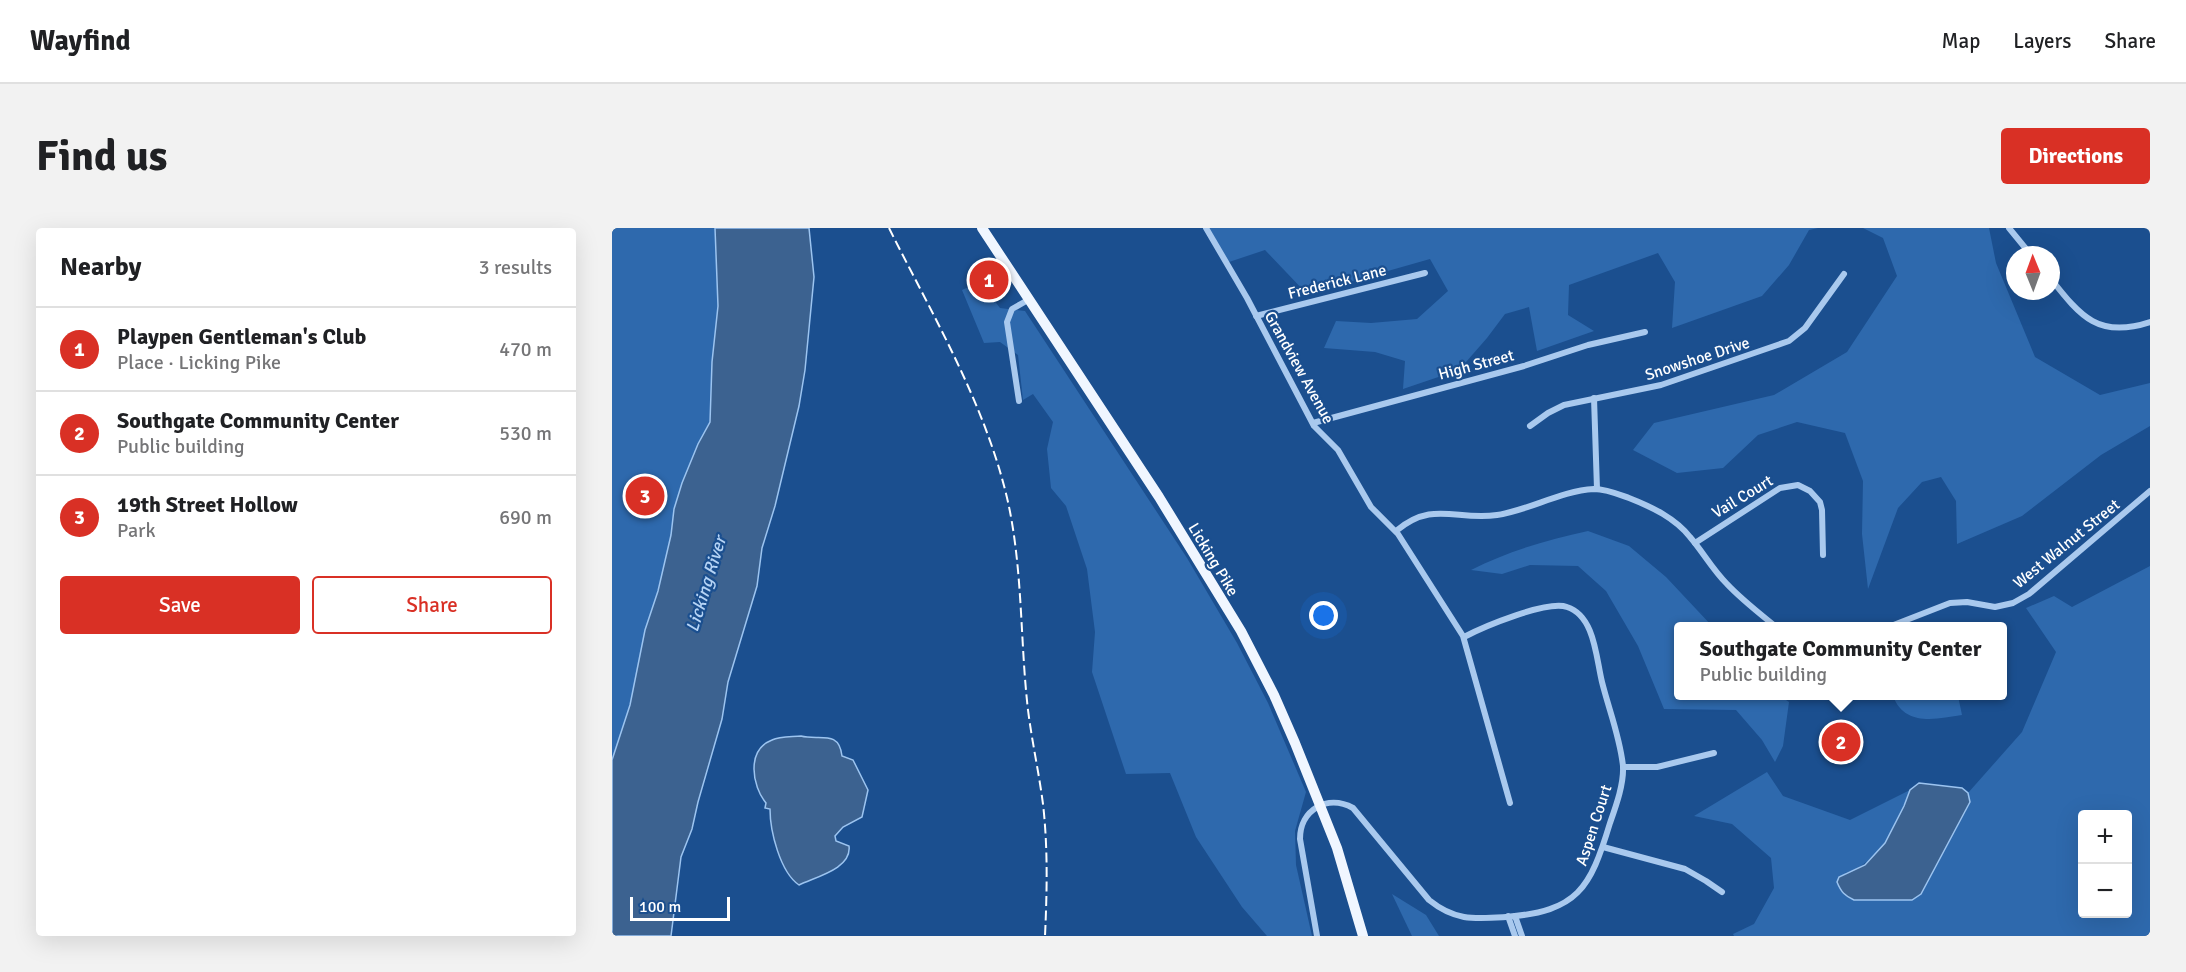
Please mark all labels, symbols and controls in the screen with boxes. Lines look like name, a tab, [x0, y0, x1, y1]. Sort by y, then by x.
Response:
text: Wayfind	[30, 24, 131, 58]
text: Map	[1942, 28, 1980, 54]
text: Layers	[2013, 28, 2071, 54]
text: Share	[2104, 28, 2156, 54]
button: Directions	[2001, 128, 2150, 184]
text: Find us	[36, 131, 167, 182]
north arrow	[2006, 246, 2060, 300]
text: Nearby	[60, 251, 141, 283]
text: 3 results	[479, 255, 552, 280]
pin: 1	[970, 257, 1009, 302]
street label: Frederick Lane	[1286, 260, 1389, 304]
street label: Grandview Avenue	[1260, 308, 1338, 427]
text: Playpen Gentleman's Club	[117, 323, 366, 350]
street label: Snowshoe Drive	[1643, 333, 1752, 385]
text: 1	[74, 337, 85, 362]
text: 470 m	[499, 337, 552, 362]
street label: High Street	[1436, 345, 1517, 385]
text: Place · Licking Pike	[117, 350, 281, 375]
text: Southgate Community Center	[117, 407, 399, 434]
text: 2	[74, 421, 85, 446]
text: 530 m	[499, 421, 552, 446]
text: Public building	[117, 434, 245, 459]
street label: Vail Court	[1708, 471, 1777, 523]
pin: 3	[626, 474, 664, 518]
text: 19th Street Hollow	[117, 491, 298, 518]
street label: West Walnut Street	[2009, 494, 2124, 593]
text: 3	[74, 505, 85, 530]
text: 690 m	[499, 505, 552, 530]
text: Park	[117, 518, 155, 543]
street label: Licking Pike	[1183, 519, 1243, 600]
water label: Licking River	[681, 531, 732, 634]
button: Save	[60, 576, 300, 634]
button: Share	[312, 576, 552, 634]
your location	[1309, 601, 1338, 630]
popup	[1674, 622, 2007, 700]
text: Southgate Community Center	[1700, 635, 1981, 662]
text: Public building	[1700, 662, 1827, 687]
pin: 2	[1822, 720, 1860, 764]
street label: Aspen Court	[1571, 782, 1617, 868]
map controls	[2078, 810, 2132, 918]
button: +	[2078, 810, 2132, 864]
button: −	[2078, 864, 2132, 918]
scale bar	[630, 894, 730, 922]
text: 100 m	[639, 897, 681, 917]

